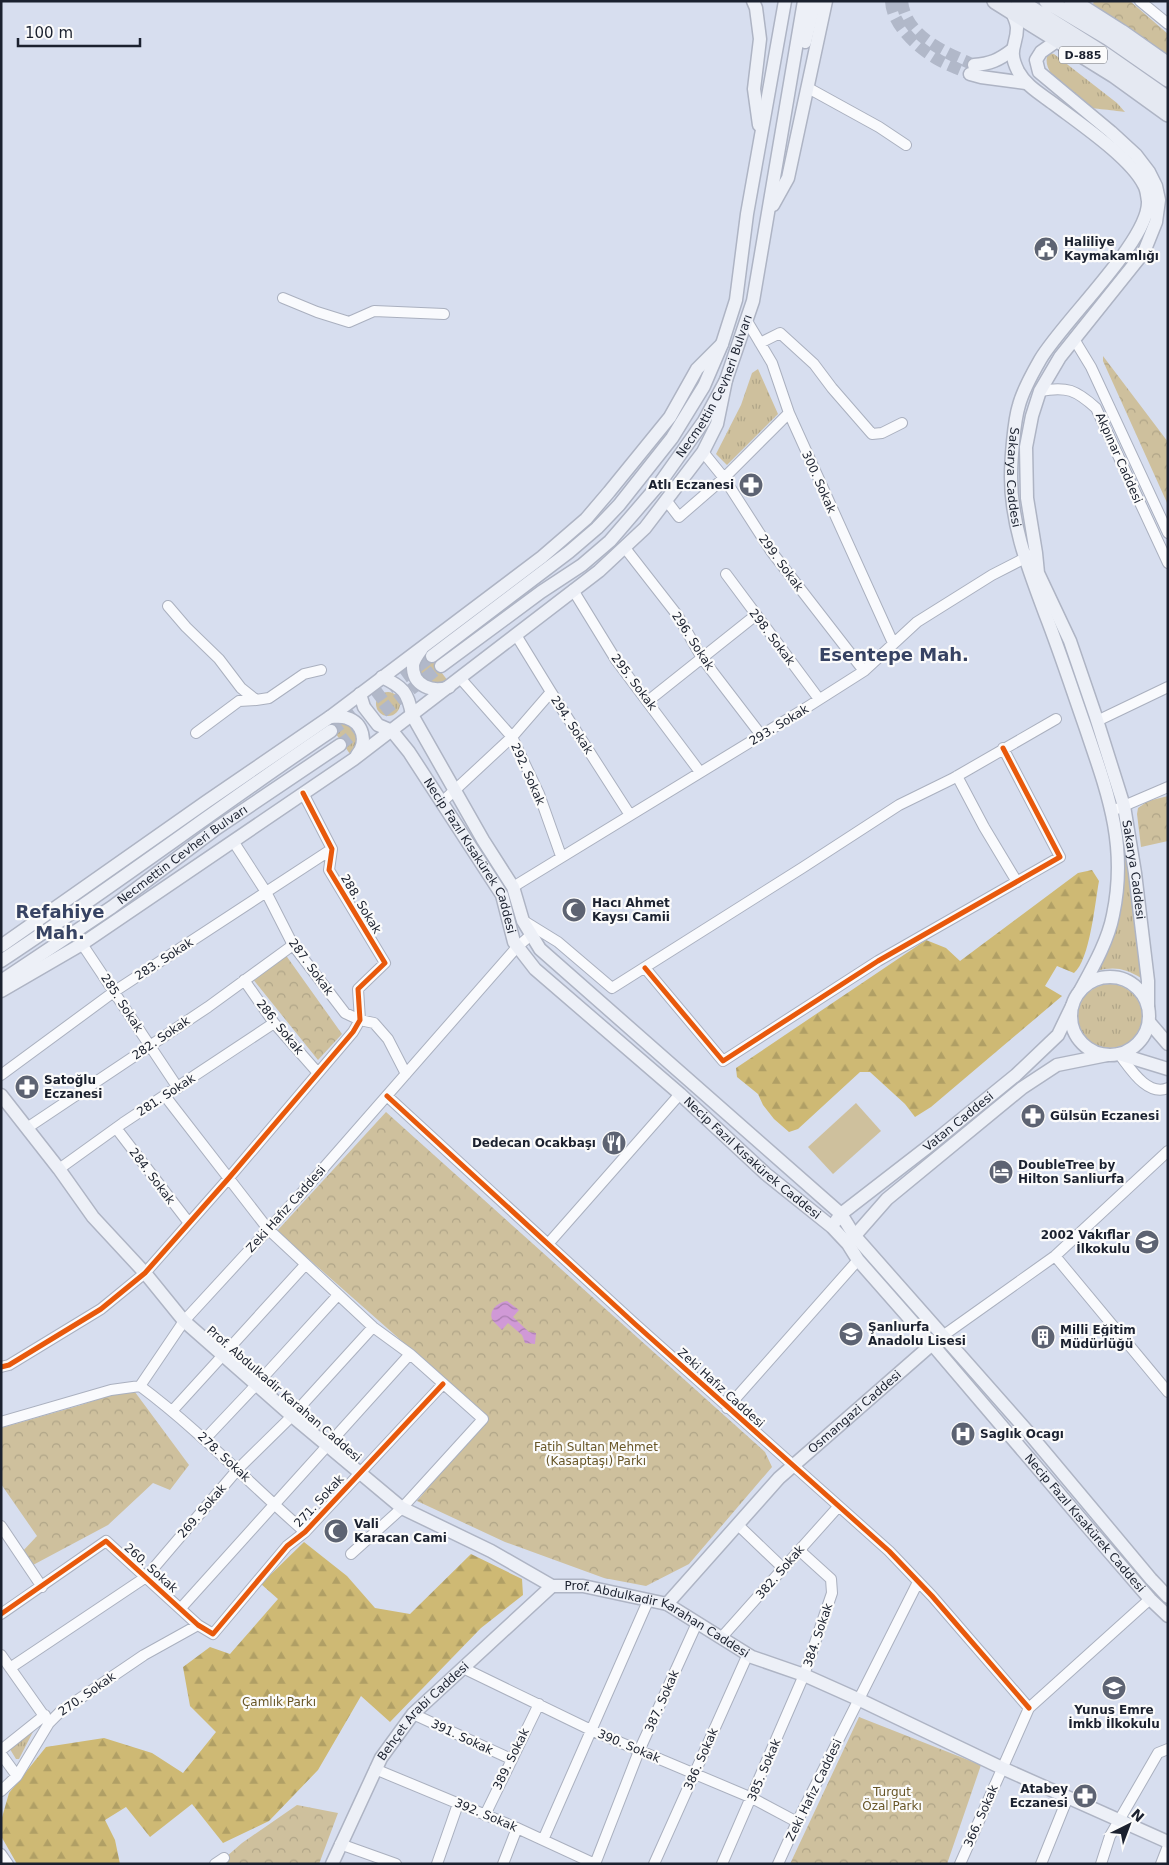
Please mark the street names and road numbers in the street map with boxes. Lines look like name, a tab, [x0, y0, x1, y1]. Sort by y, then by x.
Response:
road number: D-885	[1059, 46, 1107, 64]
street label: Necmettin Cevheri Bulvarı	[673, 313, 755, 460]
street label: Akpınar Caddesi	[1093, 410, 1145, 506]
street label: Sakarya Caddesi	[1004, 426, 1024, 529]
street label: 300. Sokak	[799, 449, 839, 515]
street label: 299. Sokak	[756, 532, 806, 594]
street label: 298. Sokak	[746, 606, 798, 668]
street label: 296. Sokak	[669, 609, 717, 673]
street label: 295. Sokak	[608, 651, 660, 713]
street label: 294. Sokak	[548, 693, 596, 757]
street label: 293. Sokak	[747, 702, 811, 748]
street label: 292. Sokak	[508, 741, 548, 807]
street label: Necip Fazıl Kısakürek Caddesi	[421, 775, 519, 935]
street label: Necmettin Cevheri Bulvarı	[115, 802, 250, 907]
street label: Sakarya Caddesi	[1119, 819, 1148, 920]
street label: 288. Sokak	[338, 872, 384, 936]
street label: 283. Sokak	[132, 935, 196, 983]
street label: 287. Sokak	[286, 936, 336, 998]
street label: 285. Sokak	[98, 971, 146, 1035]
street label: 286. Sokak	[254, 997, 306, 1057]
street label: 282. Sokak	[130, 1014, 193, 1062]
street label: 281. Sokak	[134, 1071, 198, 1119]
street label: Vatan Caddesi	[921, 1089, 996, 1154]
street label: Necip Fazıl Kısakürek Caddesi	[681, 1094, 823, 1222]
street label: 284. Sokak	[126, 1145, 178, 1207]
street label: Zeki Hafız Caddesi	[243, 1163, 329, 1255]
street label: Prof. Abdulkadir Karahan Caddesi	[204, 1323, 364, 1465]
street label: Zeki Hafız Caddesi	[675, 1345, 767, 1431]
street label: Osmangazi Caddesi	[805, 1368, 904, 1456]
street label: 278. Sokak	[195, 1429, 253, 1485]
street label: Necip Fazıl Kısakürek Caddesi	[1022, 1451, 1148, 1595]
street label: 271. Sokak	[291, 1472, 347, 1530]
street label: 269. Sokak	[175, 1481, 229, 1541]
street label: 260. Sokak	[122, 1541, 180, 1595]
street label: 382. Sokak	[753, 1542, 807, 1602]
street label: Prof. Abdulkadir Karahan Caddesi	[564, 1579, 752, 1661]
street label: 384. Sokak	[801, 1601, 835, 1669]
street label: Behçet Arabi Caddesi	[375, 1659, 472, 1763]
street label: 387. Sokak	[642, 1668, 682, 1734]
street label: 270. Sokak	[56, 1669, 118, 1719]
street label: 391. Sokak	[429, 1717, 495, 1757]
street label: 389. Sokak	[490, 1726, 532, 1792]
street label: 386. Sokak	[681, 1726, 721, 1792]
street label: 390. Sokak	[596, 1727, 662, 1765]
street label: 385. Sokak	[745, 1737, 783, 1803]
street label: Zeki Hafız Caddesi	[783, 1737, 845, 1843]
street label: 366. Sokak	[961, 1783, 1001, 1849]
street label: 392. Sokak	[453, 1796, 519, 1834]

